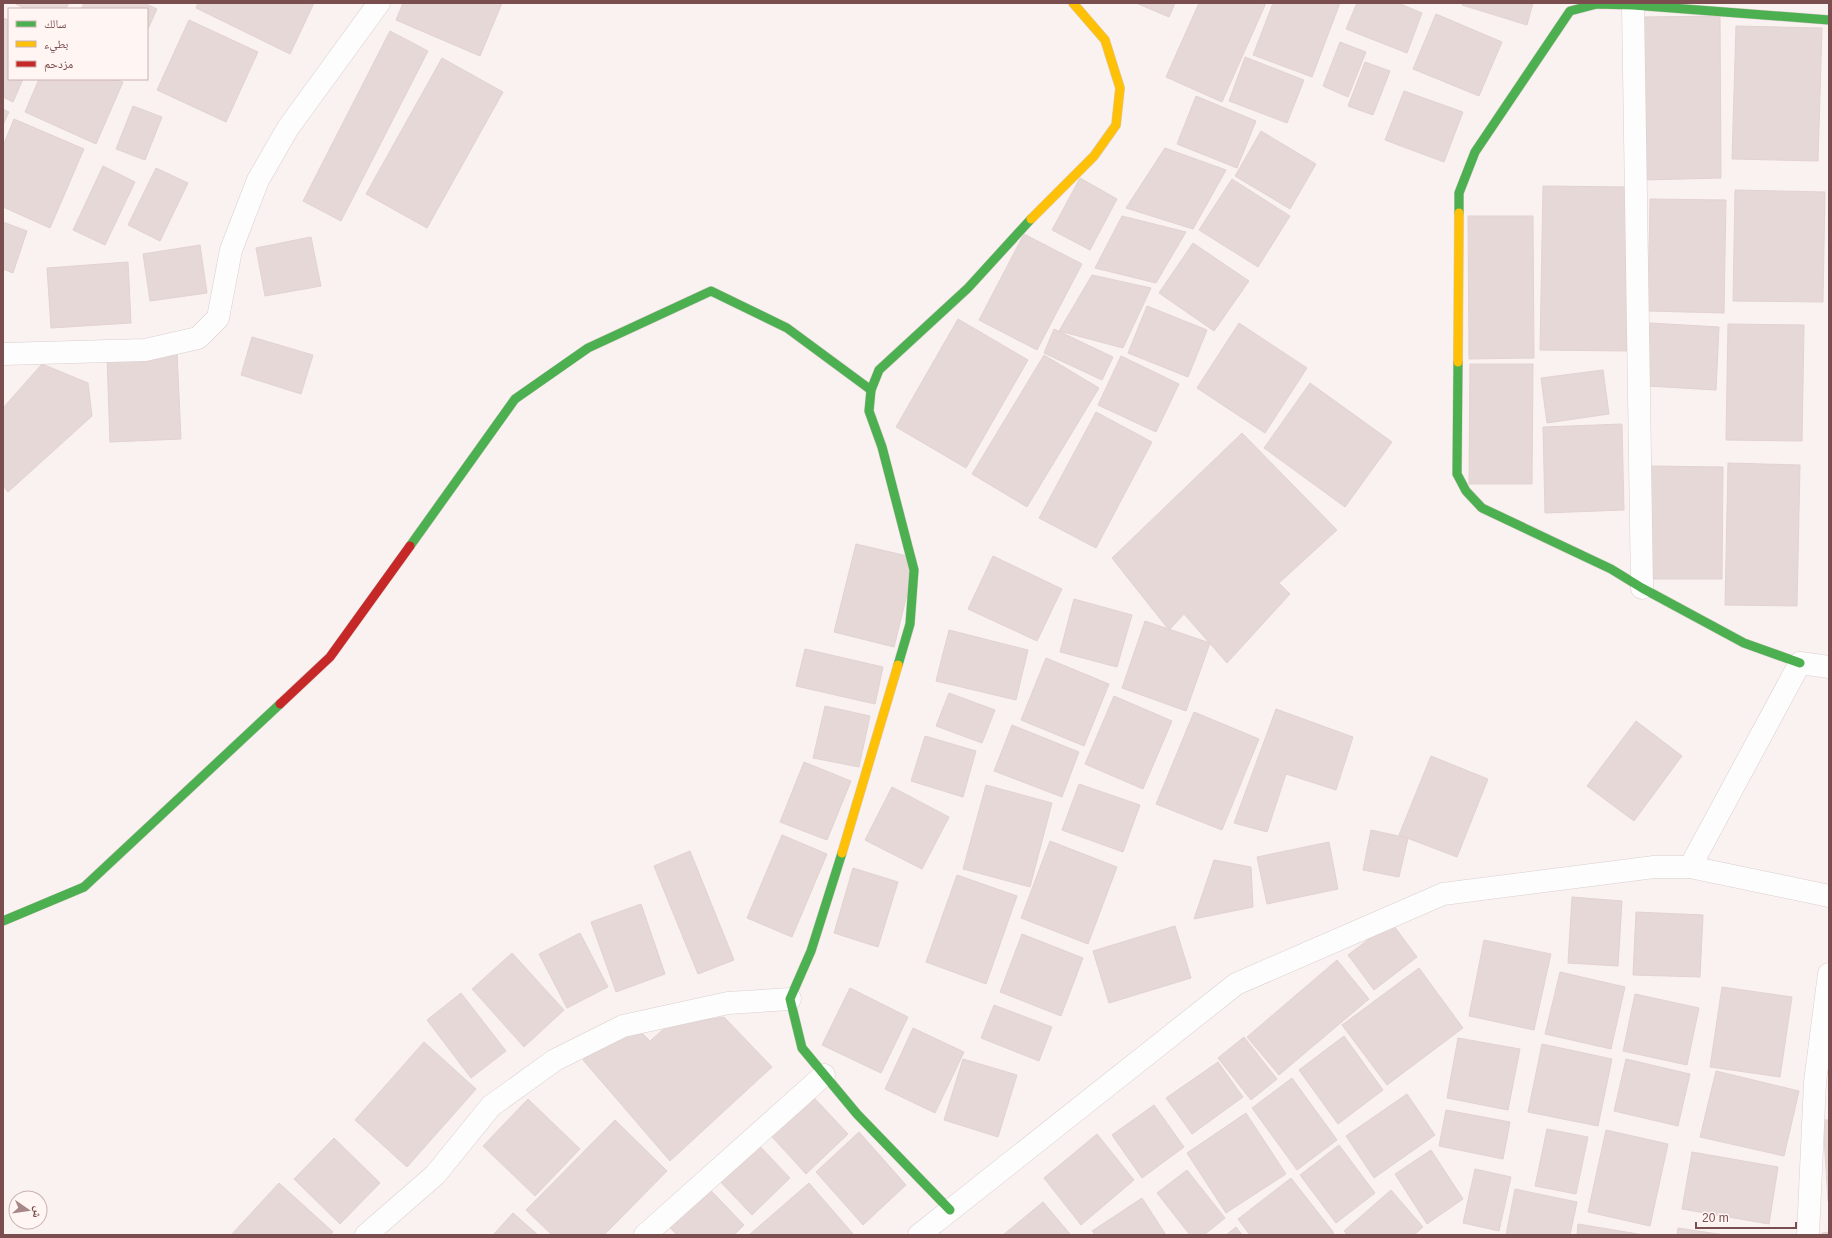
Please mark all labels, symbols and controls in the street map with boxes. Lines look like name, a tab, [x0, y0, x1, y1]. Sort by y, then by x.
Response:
legend	[8, 8, 148, 80]
text: سالك	[44, 17, 66, 31]
text: بطيء	[44, 37, 68, 54]
text: مزدحم	[44, 57, 73, 72]
north arrow	[8, 1190, 48, 1230]
scale bar	[1696, 1204, 1796, 1230]
text: ش	[29, 1205, 45, 1220]
text: 20 m	[1702, 1211, 1729, 1225]

